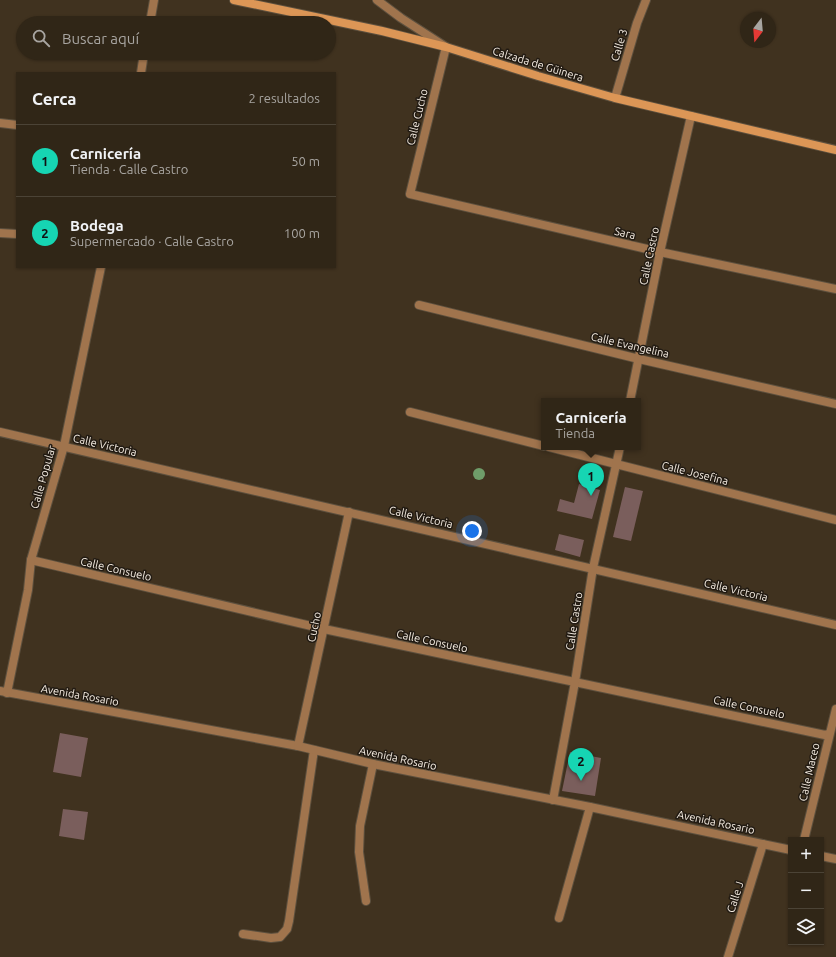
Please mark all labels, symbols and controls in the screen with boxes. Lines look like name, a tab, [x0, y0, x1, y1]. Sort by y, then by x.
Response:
north arrow	[740, 12, 776, 48]
search box	[16, 16, 336, 60]
icon: search	[30, 27, 52, 49]
street label: Calle 3	[608, 27, 630, 63]
text: Buscar aquí	[62, 30, 139, 47]
street label: Calzada de Güinera	[491, 45, 585, 83]
street label: Calle Cucho	[404, 88, 430, 146]
text: Cerca	[32, 89, 77, 108]
text: 2 resultados	[249, 91, 320, 105]
text: Carnicería	[70, 145, 141, 162]
text: 1	[41, 154, 49, 168]
text: 50 m	[291, 154, 320, 168]
text: Tienda · Calle Castro	[70, 162, 188, 176]
text: Bodega	[70, 217, 124, 234]
street label: Sara	[613, 225, 637, 241]
text: 2	[41, 226, 49, 240]
text: 100 m	[284, 226, 320, 240]
street label: Calle Castro	[637, 226, 661, 286]
text: Supermercado · Calle Castro	[70, 234, 234, 248]
street label: Calle Evangelina	[590, 330, 670, 360]
popup	[541, 398, 641, 450]
text: Carnicería	[555, 409, 627, 426]
text: Tienda	[555, 426, 595, 440]
street label: Calle Victoria	[72, 432, 138, 458]
street label: Calle Popular	[28, 443, 58, 510]
street label: Calle Josefina	[660, 459, 730, 487]
pin: 1	[578, 463, 604, 496]
street label: Calle Victoria	[388, 504, 454, 530]
your location	[462, 521, 482, 541]
street label: Calle Consuelo	[79, 555, 153, 583]
street label: Calle Victoria	[703, 577, 769, 603]
street label: Calle Castro	[563, 591, 585, 651]
street label: Cucho	[305, 611, 323, 643]
street label: Calle Consuelo	[395, 628, 469, 654]
street label: Avenida Rosario	[40, 682, 120, 708]
street label: Calle Consuelo	[712, 694, 786, 720]
street label: Calle Maceo	[796, 742, 822, 802]
street label: Avenida Rosario	[358, 744, 438, 772]
pin: 2	[568, 748, 594, 781]
street label: Avenida Rosario	[676, 808, 756, 836]
map controls	[788, 837, 824, 945]
button: +	[788, 837, 824, 873]
button: −	[788, 873, 824, 909]
street label: Calle J	[725, 880, 745, 914]
button: layers	[788, 909, 824, 945]

